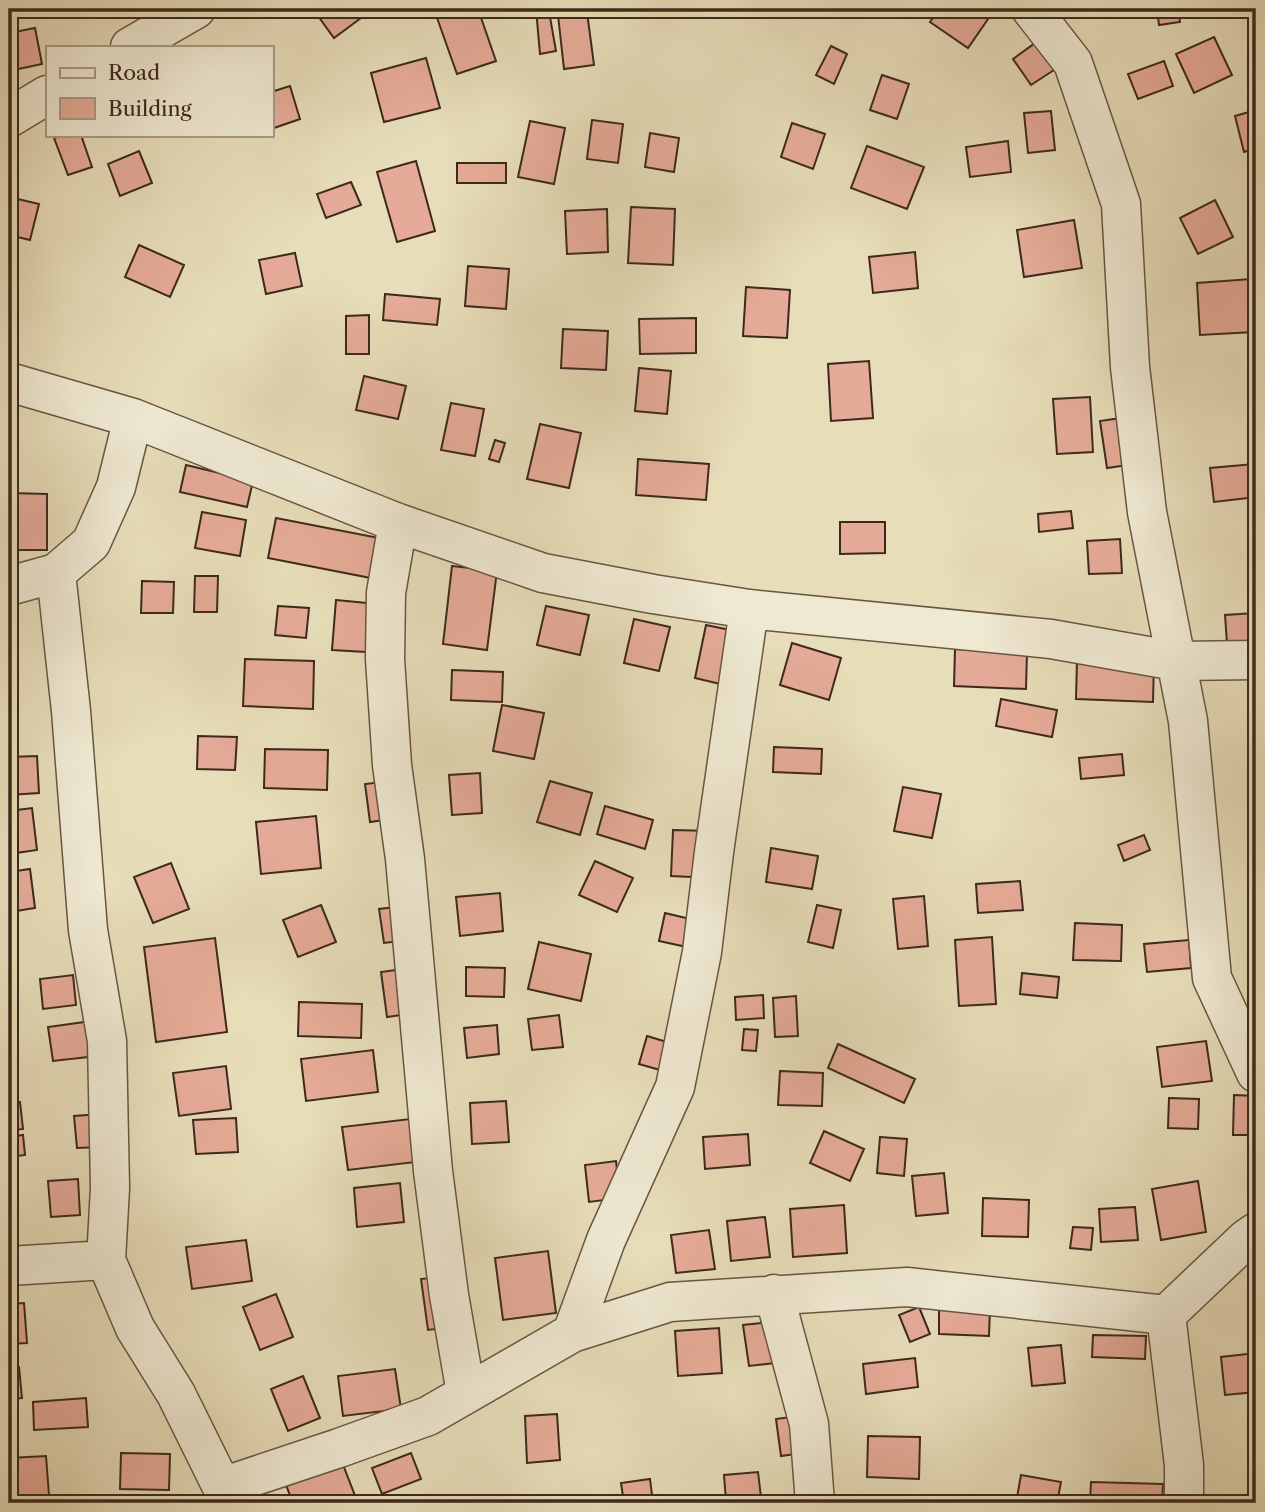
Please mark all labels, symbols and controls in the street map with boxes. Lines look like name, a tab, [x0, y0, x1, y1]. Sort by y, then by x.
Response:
legend	[46, 46, 273, 136]
text: Road	[108, 60, 160, 85]
text: Building	[108, 96, 193, 121]

